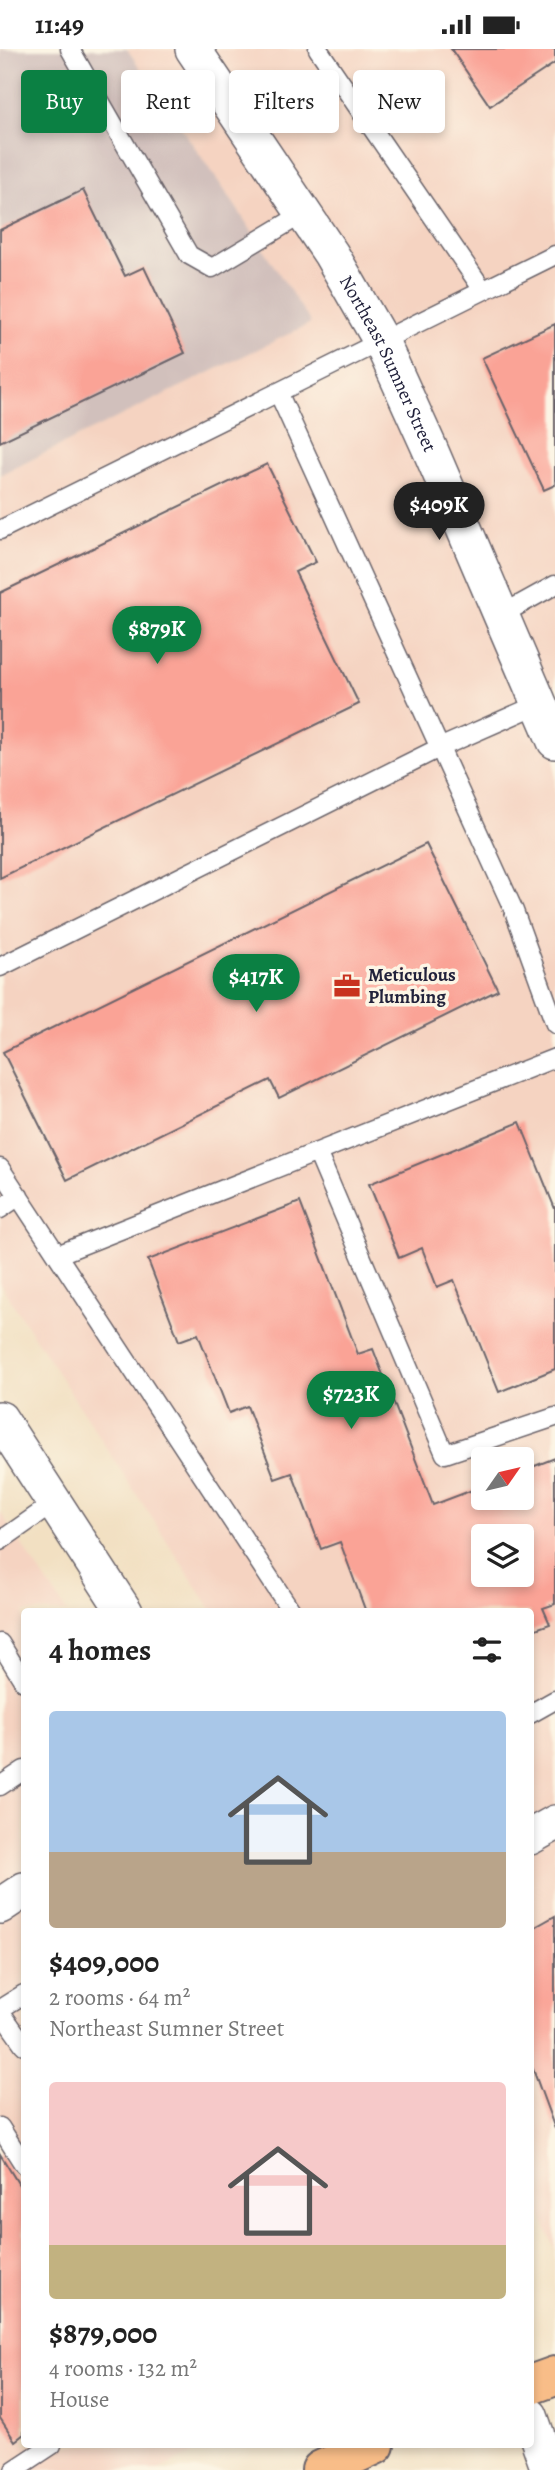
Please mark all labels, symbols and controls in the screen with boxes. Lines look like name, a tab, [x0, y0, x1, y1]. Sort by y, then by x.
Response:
text: 11:49	[35, 7, 84, 42]
chip: Buy	[21, 70, 107, 133]
chip: Rent	[121, 70, 215, 133]
chip: Filters	[229, 70, 339, 133]
chip: New	[353, 70, 445, 133]
street label: Northeast Sumner Street	[333, 271, 443, 456]
pin: $409K	[390, 483, 488, 542]
text: $409K	[410, 489, 468, 520]
pin: $879K	[108, 607, 206, 666]
text: $879K	[128, 613, 186, 644]
pin: $417K	[207, 955, 305, 1014]
text: $417K	[229, 961, 283, 992]
place label: Meticulous Plumbing	[368, 962, 456, 1010]
office icon: Meticulous Plumbing	[332, 971, 362, 1001]
pin: $723K	[302, 1371, 400, 1431]
text: $723K	[323, 1378, 379, 1409]
north arrow	[471, 1447, 534, 1510]
map controls	[471, 1447, 534, 1587]
button: layers	[471, 1524, 534, 1587]
text: 4 homes	[49, 1630, 151, 1670]
icon: filters	[468, 1631, 506, 1669]
icon: home	[215, 1757, 341, 1883]
text: $409,000	[49, 1942, 159, 1982]
text: 2 rooms · 64 m²	[49, 1982, 190, 2013]
text: Northeast Sumner Street	[49, 2013, 284, 2044]
icon: home	[215, 2128, 341, 2254]
text: $879,000	[49, 2313, 157, 2353]
text: 4 rooms · 132 m²	[49, 2353, 197, 2384]
text: House	[49, 2384, 109, 2415]

